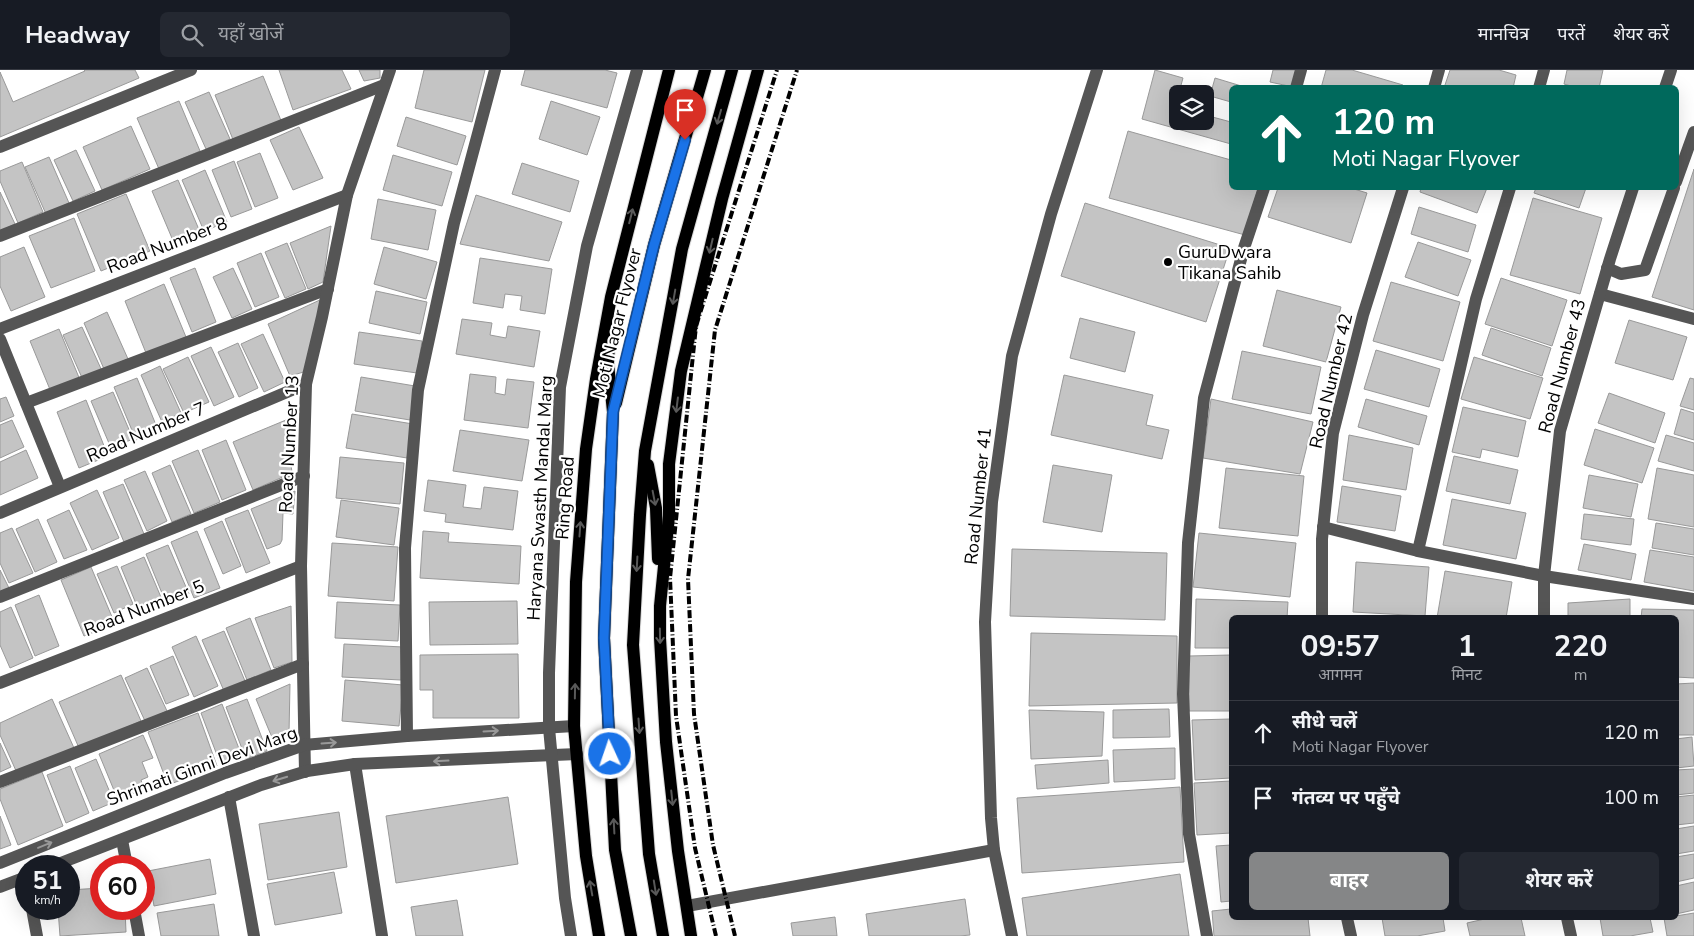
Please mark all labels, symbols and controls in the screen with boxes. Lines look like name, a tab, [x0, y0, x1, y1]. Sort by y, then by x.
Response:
search box	[160, 12, 510, 57]
text: Headway	[25, 19, 130, 51]
icon: search	[178, 21, 206, 49]
text: यहाँ खोजें	[218, 21, 283, 47]
text: मानचित्र	[1478, 22, 1529, 46]
text: परतें	[1557, 22, 1585, 46]
text: शेयर करें	[1613, 22, 1669, 46]
map controls	[1169, 85, 1214, 130]
button: layers	[1169, 85, 1214, 130]
pin	[664, 89, 706, 140]
icon: arrive	[671, 96, 699, 124]
text: 120 m	[1332, 99, 1435, 146]
icon: ahead	[1249, 105, 1314, 170]
one-way arrow	[714, 109, 723, 125]
text: Moti Nagar Flyover	[1332, 144, 1520, 174]
one-way arrow	[627, 209, 637, 225]
street label: Road Number 8	[103, 211, 231, 279]
one-way arrow	[706, 238, 715, 254]
place label: GuruDwara Tikana Sahib	[1178, 240, 1281, 285]
street label: Moti Nagar Flyover	[587, 245, 647, 400]
marker: GuruDwara Tikana Sahib	[1162, 256, 1174, 268]
one-way arrow	[668, 289, 678, 305]
street label: Road Number 43	[1533, 296, 1591, 436]
street label: Road Number 42	[1304, 311, 1358, 451]
street label: Road Number 13	[273, 374, 305, 514]
street label: Haryana Swasth Mandal Marg	[522, 375, 558, 621]
street label: Road Number 7	[83, 396, 209, 468]
one-way arrow	[671, 397, 681, 413]
street label: Road Number 41	[959, 426, 997, 566]
street label: Ring Road	[550, 456, 580, 540]
one-way arrow	[650, 490, 660, 506]
one-way arrow	[576, 521, 585, 537]
one-way arrow	[633, 556, 642, 572]
street label: Road Number 5	[80, 574, 208, 642]
text: 09:57	[1300, 626, 1380, 667]
text: 1	[1458, 626, 1476, 667]
text: 220	[1554, 626, 1608, 667]
one-way arrow	[655, 628, 665, 644]
text: आगमन	[1318, 664, 1362, 686]
text: मिनट	[1451, 664, 1482, 686]
text: m	[1574, 664, 1587, 686]
one-way arrow	[570, 684, 579, 700]
text: सीधे चलें	[1292, 709, 1357, 735]
one-way arrow	[635, 718, 644, 734]
icon: ahead	[1249, 719, 1277, 747]
street label: Shrimati Ginni Devi Marg	[103, 720, 301, 812]
text: 120 m	[1604, 720, 1659, 746]
one-way arrow	[483, 727, 499, 736]
position arrow	[583, 727, 635, 779]
text: Moti Nagar Flyover	[1292, 736, 1429, 758]
one-way arrow	[321, 739, 337, 748]
one-way arrow	[433, 756, 449, 765]
one-way arrow	[272, 775, 288, 785]
icon: arrive	[1249, 784, 1277, 812]
text: गंतव्य पर पहुँचे	[1292, 785, 1400, 811]
text: 100 m	[1604, 785, 1659, 811]
one-way arrow	[667, 790, 677, 806]
one-way arrow	[610, 819, 619, 835]
one-way arrow	[37, 839, 52, 849]
button: बाहर	[1249, 852, 1449, 910]
button: शेयर करें	[1459, 852, 1659, 910]
speed limit sign: 60	[90, 855, 155, 920]
text: 51	[32, 864, 63, 898]
one-way arrow	[585, 880, 595, 896]
one-way arrow	[650, 880, 660, 896]
text: km/h	[34, 892, 61, 908]

